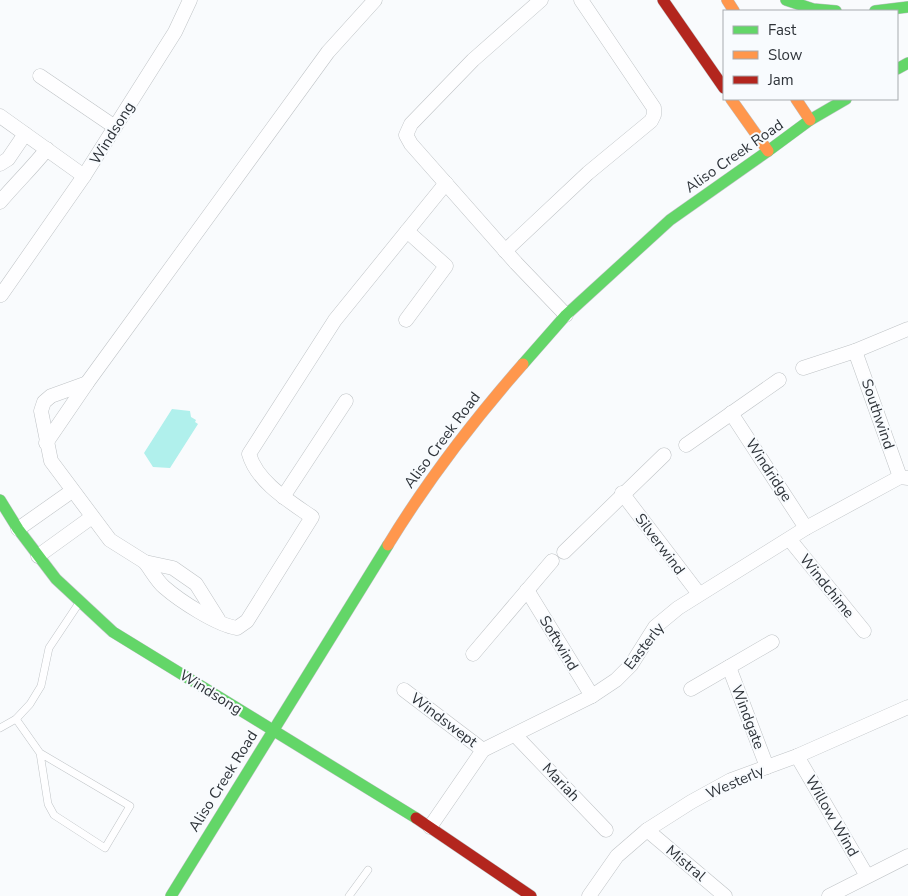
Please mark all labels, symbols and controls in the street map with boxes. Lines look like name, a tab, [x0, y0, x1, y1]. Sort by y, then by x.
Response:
legend	[723, 10, 898, 100]
text: Fast	[768, 20, 797, 40]
text: Slow	[768, 45, 803, 65]
text: Jam	[767, 70, 794, 90]
street label: Windsong	[85, 98, 139, 168]
street label: Aliso Creek Road	[681, 115, 787, 197]
street label: Southwind	[857, 376, 899, 452]
street label: Aliso Creek Road	[399, 388, 485, 492]
street label: Windridge	[741, 435, 797, 505]
street label: Silverwind	[630, 509, 690, 579]
street label: Windchime	[795, 550, 859, 622]
street label: Softwind	[535, 612, 583, 674]
street label: Easterly	[619, 618, 669, 674]
street label: Windsong	[176, 665, 246, 719]
street label: Windgate	[727, 682, 769, 752]
street label: Windswept	[407, 688, 482, 752]
street label: Aliso Creek Road	[184, 727, 262, 835]
street label: Mariah	[538, 758, 584, 806]
street label: Westerly	[703, 760, 767, 804]
street label: Willow Wind	[801, 772, 863, 860]
street label: Mistral	[662, 840, 711, 886]

